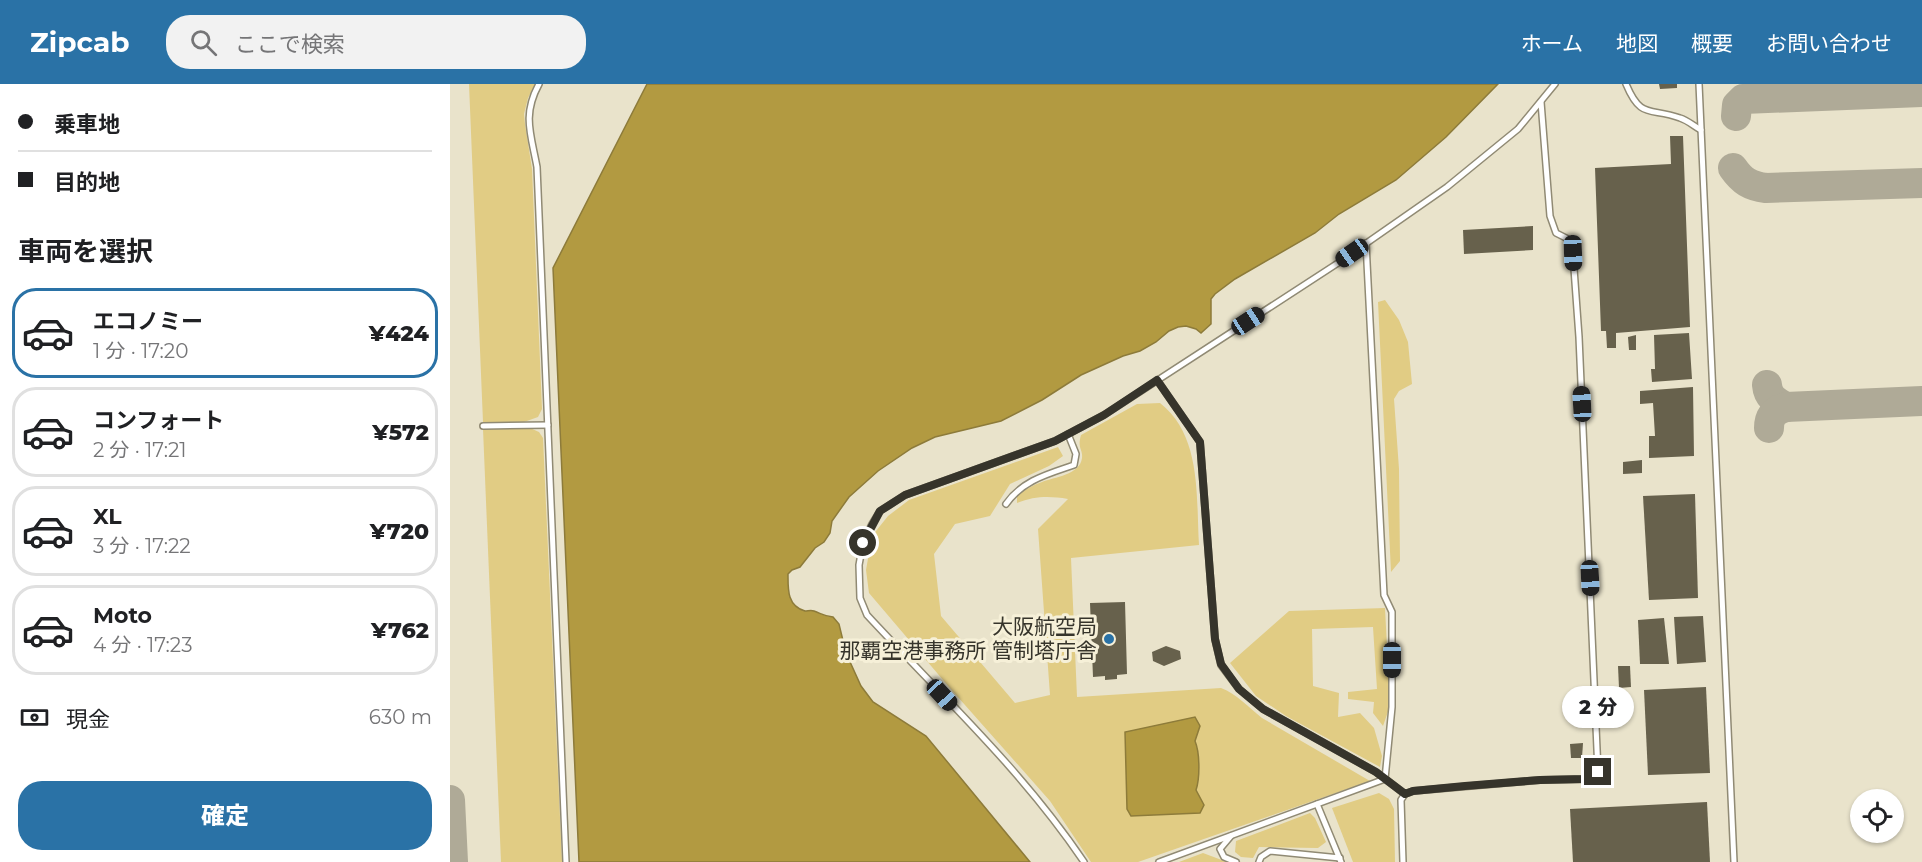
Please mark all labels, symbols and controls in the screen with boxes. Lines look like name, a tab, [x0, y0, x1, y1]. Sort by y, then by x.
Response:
search box	[166, 15, 586, 69]
text: Zipcab	[30, 25, 130, 59]
icon: search	[187, 26, 220, 59]
text: ここで検索	[235, 31, 345, 58]
text: ホーム	[1521, 31, 1583, 56]
text: 地図	[1616, 31, 1658, 56]
text: 概要	[1691, 31, 1733, 56]
text: お問い合わせ	[1766, 31, 1892, 56]
text: 乗車地	[54, 111, 120, 138]
text: 目的地	[54, 169, 120, 196]
text: 車両を選択	[18, 235, 153, 268]
car	[1332, 235, 1372, 271]
car	[1563, 235, 1583, 271]
car	[1228, 304, 1268, 338]
icon: car	[21, 306, 75, 360]
text: エコノミー	[93, 308, 203, 335]
text: ¥424	[369, 320, 429, 347]
text: 1 分 · 17:20	[93, 339, 188, 363]
car	[1572, 386, 1592, 422]
icon: car	[21, 405, 75, 459]
text: コンフォート	[93, 407, 224, 434]
text: ¥572	[372, 419, 429, 446]
text: 2 分 · 17:21	[93, 438, 187, 462]
text: XL	[93, 503, 122, 530]
icon: car	[21, 504, 75, 558]
text: ¥720	[370, 518, 429, 545]
route start	[849, 529, 876, 556]
text: 3 分 · 17:22	[93, 534, 191, 558]
car	[1580, 560, 1600, 596]
text: Moto	[93, 602, 152, 629]
icon: car	[21, 603, 75, 657]
place label: 大阪航空局 那覇空港事務所 管制塔庁舎	[839, 614, 1097, 663]
text: ¥762	[371, 617, 429, 644]
marker: 大阪航空局 那覇空港事務所 管制塔庁舎	[1102, 632, 1116, 646]
text: 4 分 · 17:23	[93, 633, 192, 657]
car	[1383, 642, 1401, 678]
car	[923, 676, 961, 714]
callout: 2 分	[1562, 685, 1634, 727]
text: 2 分	[1579, 695, 1617, 719]
icon: cash	[18, 701, 51, 734]
text: 630 m	[369, 705, 432, 729]
text: 現金	[66, 706, 110, 733]
route end	[1584, 758, 1611, 785]
button: 確定	[18, 781, 432, 850]
map controls	[1850, 789, 1904, 843]
button: locate	[1850, 789, 1904, 843]

